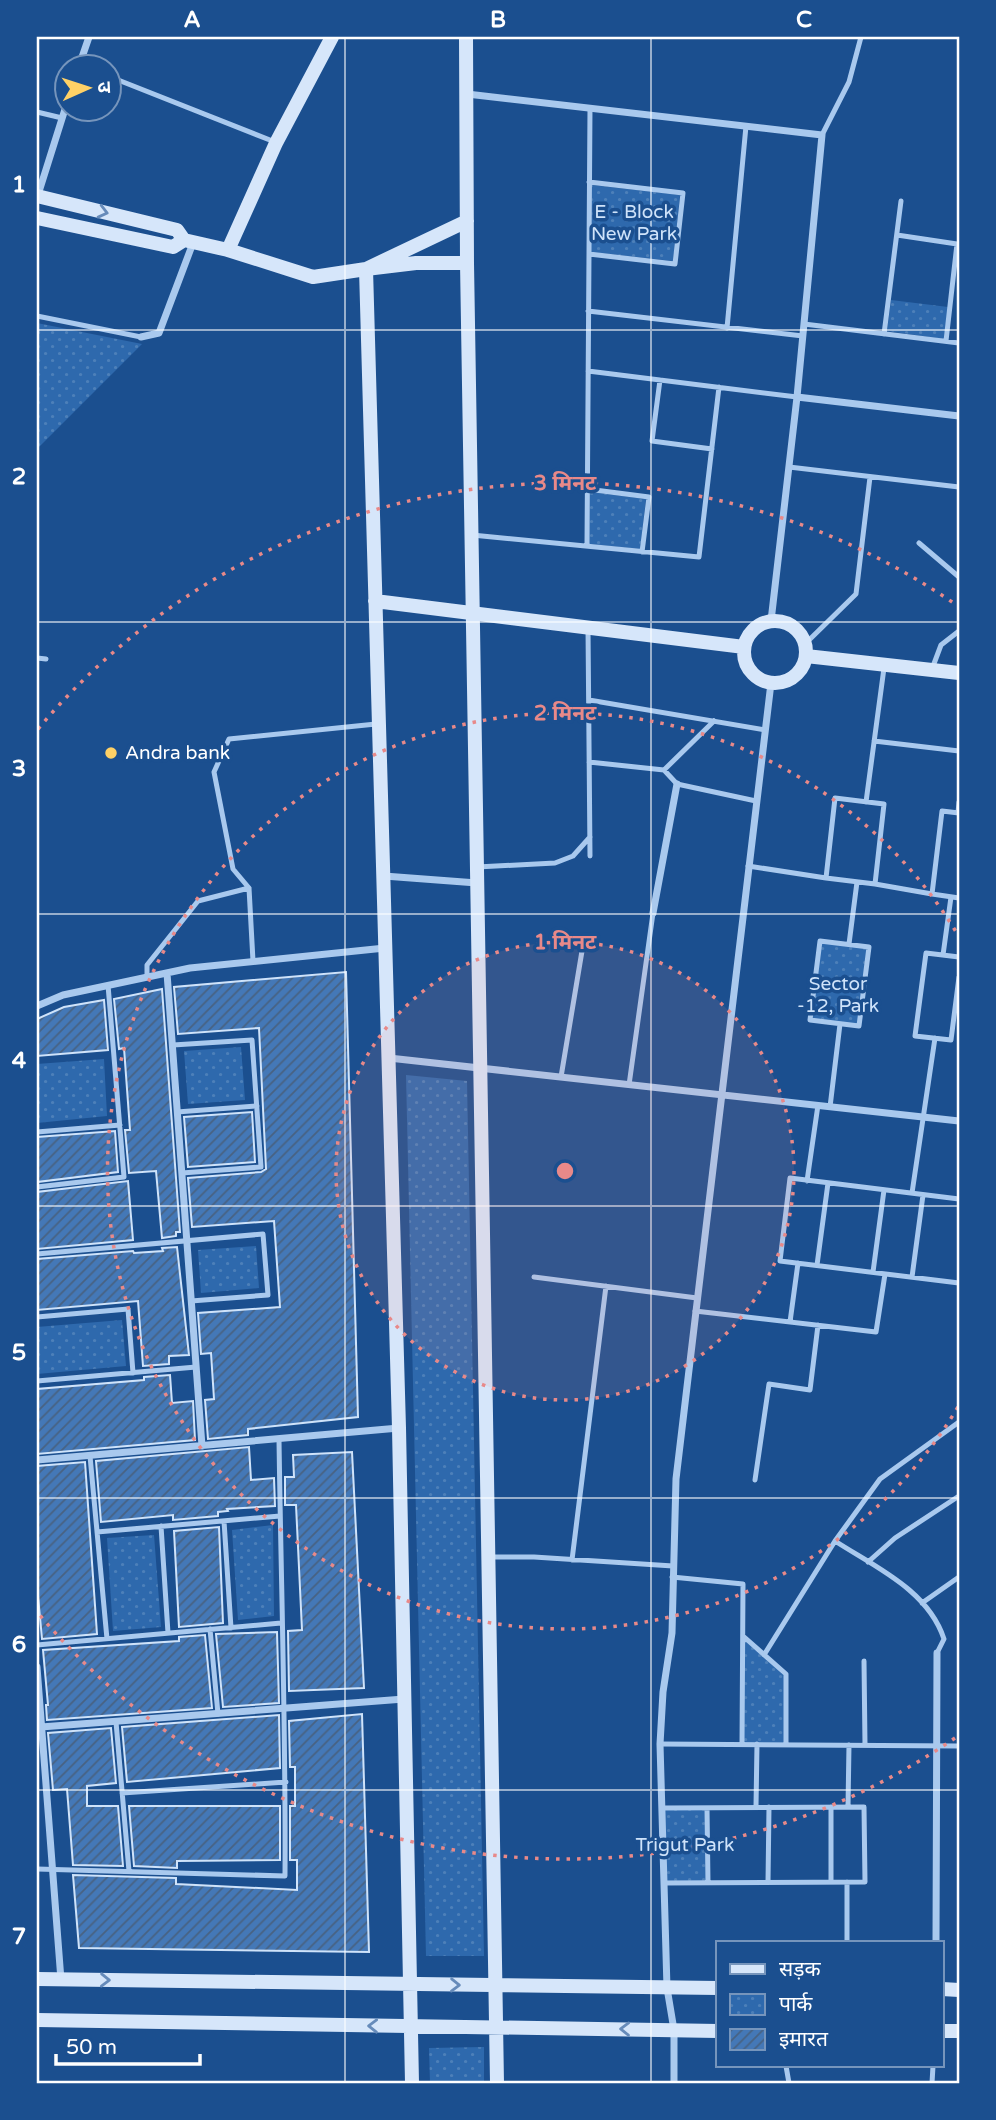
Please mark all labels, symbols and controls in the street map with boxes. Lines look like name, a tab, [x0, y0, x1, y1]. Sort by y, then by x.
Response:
text: A	[183, 6, 201, 34]
text: B	[490, 6, 506, 34]
text: C	[796, 6, 812, 34]
north arrow	[52, 52, 122, 122]
text: उ	[93, 81, 115, 94]
text: 1	[12, 171, 26, 199]
park label: E - Block New Park	[591, 201, 677, 245]
one-way arrow	[97, 204, 109, 218]
text: 2	[12, 463, 26, 491]
text: 3 मिनट	[534, 471, 597, 496]
text: 2 मिनट	[534, 701, 597, 726]
place label: Andra bank	[125, 742, 230, 764]
marker: Andra bank	[103, 745, 119, 761]
text: 3	[12, 755, 26, 783]
text: 1 मिनट	[534, 930, 597, 955]
park label: Sector -12, Park	[797, 973, 879, 1017]
text: 4	[12, 1047, 27, 1075]
centre of rings	[553, 1159, 577, 1183]
text: 5	[12, 1339, 26, 1367]
text: 6	[12, 1631, 26, 1659]
park label: Trigut Park	[636, 1834, 734, 1856]
text: 7	[12, 1923, 26, 1951]
legend	[716, 1941, 944, 2068]
text: सड़क	[779, 1957, 821, 1982]
one-way arrow	[100, 1972, 111, 1988]
one-way arrow	[450, 1977, 461, 1993]
text: पार्क	[779, 1992, 813, 2017]
one-way arrow	[367, 2018, 378, 2034]
scale bar	[56, 2022, 200, 2066]
one-way arrow	[619, 2022, 630, 2037]
text: इमारत	[779, 2027, 829, 2052]
text: 50 m	[66, 2035, 117, 2060]

